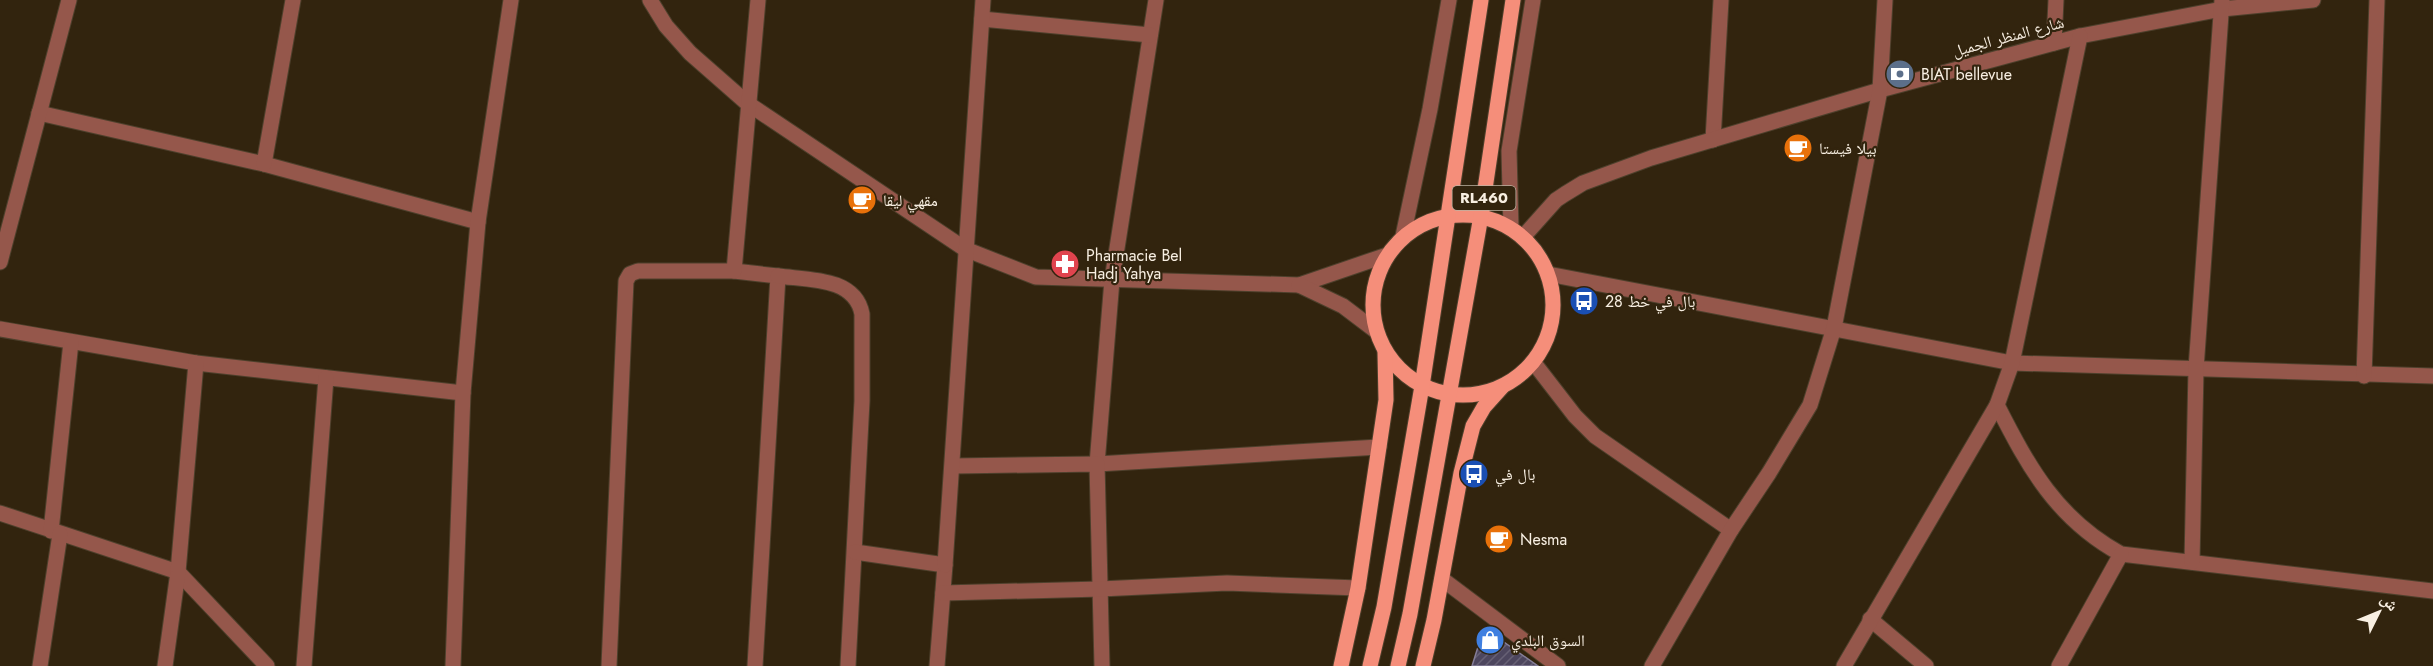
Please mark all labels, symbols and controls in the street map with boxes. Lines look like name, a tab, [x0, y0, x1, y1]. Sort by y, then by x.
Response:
street label: شارع المنظر الجميل	[1950, 11, 2067, 62]
bank icon: BIAT bellevue	[1884, 58, 1916, 90]
place label: BIAT bellevue	[1921, 63, 2012, 86]
cafe icon: بيلا فيستا	[1782, 132, 1814, 164]
place label: بيلا فيستا	[1819, 137, 1877, 160]
cafe icon: مقهي ليقا	[846, 184, 878, 216]
road number: RL460	[1452, 186, 1516, 210]
place label: مقهي ليقا	[883, 189, 938, 213]
place label: Pharmacie Bel Hadj Yahya	[1086, 244, 1182, 285]
pharmacy icon: Pharmacie Bel Hadj Yahya	[1049, 248, 1081, 280]
bus stop icon: بال في خط 28	[1568, 285, 1600, 317]
place label: بال في خط 28	[1605, 290, 1696, 314]
bus stop icon: بال في	[1458, 458, 1490, 490]
place label: بال في	[1495, 463, 1535, 487]
cafe icon: Nesma	[1483, 523, 1515, 555]
place label: Nesma	[1520, 528, 1567, 551]
north arrow	[2349, 582, 2409, 642]
text: ش	[2375, 588, 2404, 616]
shop icon: السوق البلدي	[1474, 624, 1506, 656]
place label: السوق البلدي	[1511, 629, 1585, 653]

